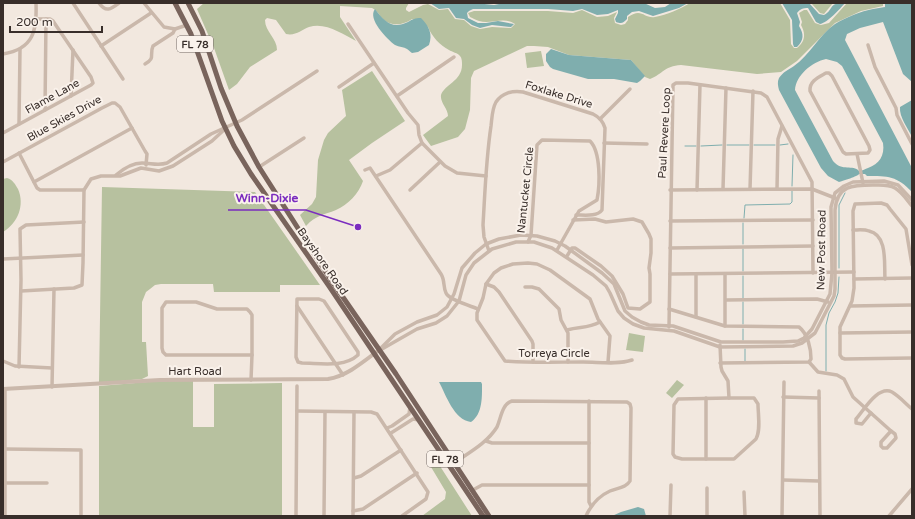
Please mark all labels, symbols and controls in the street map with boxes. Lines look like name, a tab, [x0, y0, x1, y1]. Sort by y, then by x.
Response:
scale bar	[10, 8, 102, 34]
text: 200 m	[16, 15, 53, 29]
road number: FL 78	[177, 36, 213, 52]
street label: Flame Lane	[23, 76, 82, 117]
street label: Foxlake Drive	[524, 78, 594, 111]
street label: Paul Revere Loop	[656, 87, 673, 179]
street label: Blue Skies Drive	[25, 93, 104, 144]
street label: Nantucket Circle	[514, 146, 536, 234]
callout: Winn-Dixie	[228, 186, 306, 210]
text: Winn-Dixie	[236, 191, 299, 205]
street label: New Post Road	[814, 210, 829, 290]
street label: Bayshore Road	[295, 225, 351, 297]
street label: Torreya Circle	[518, 347, 590, 360]
street label: Hart Road	[168, 365, 222, 378]
road number: FL 78	[427, 451, 463, 467]

